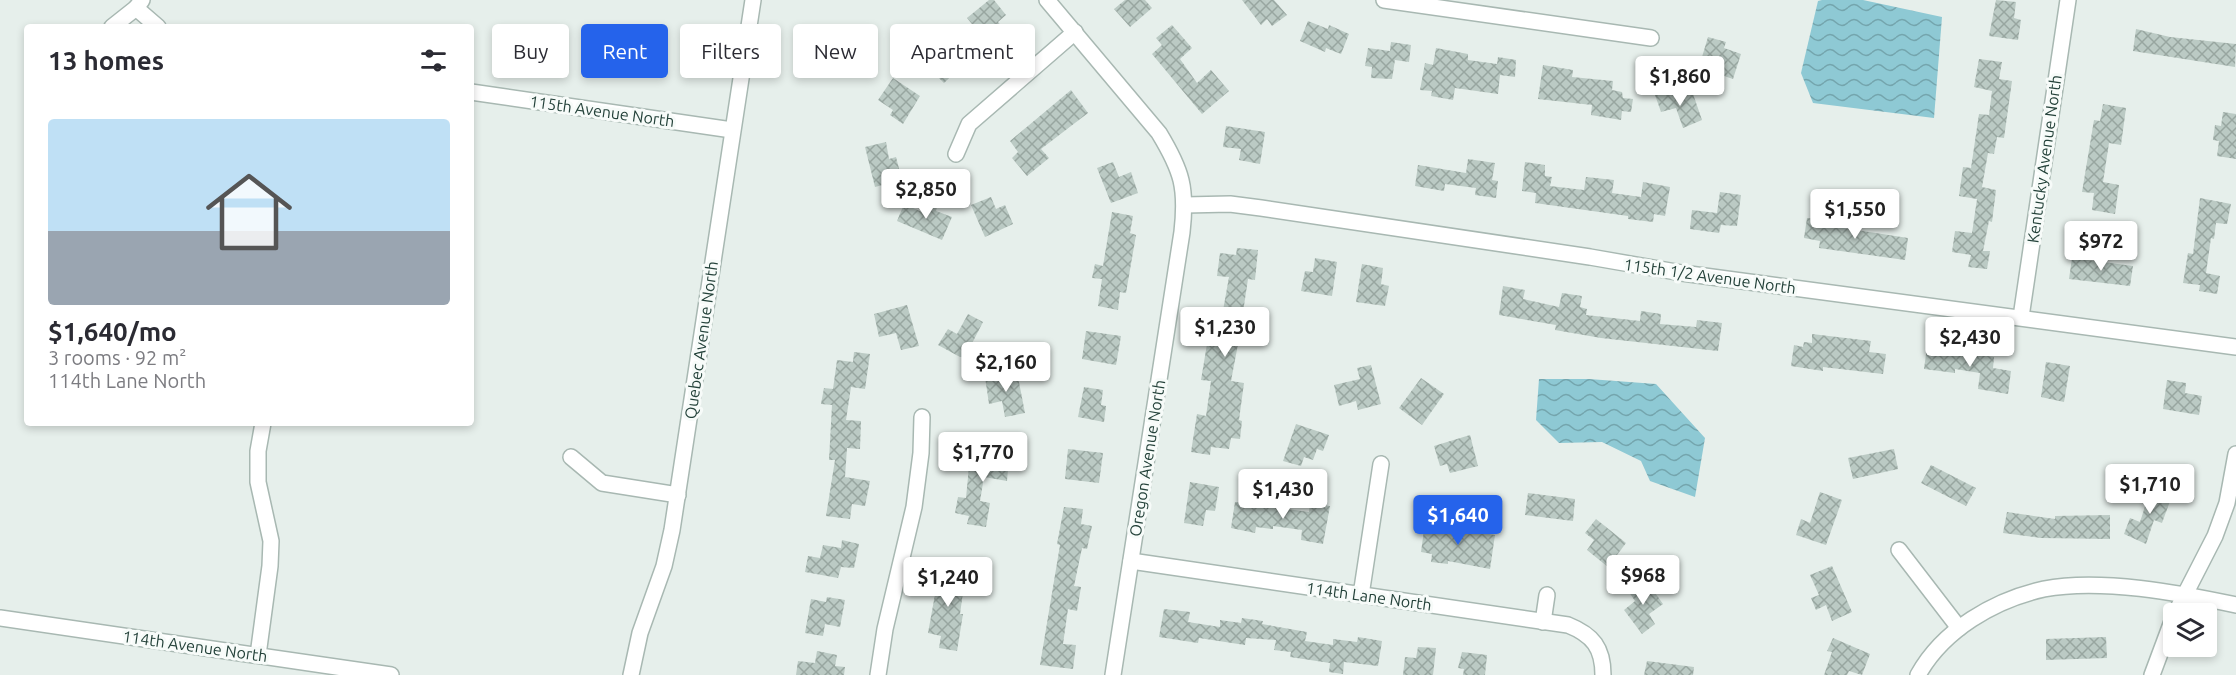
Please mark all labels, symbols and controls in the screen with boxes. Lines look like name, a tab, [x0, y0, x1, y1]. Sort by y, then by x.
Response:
chip: Buy	[492, 24, 569, 78]
chip: Rent	[581, 24, 668, 78]
chip: Filters	[680, 24, 781, 78]
chip: New	[793, 24, 878, 78]
chip: Apartment	[890, 24, 1035, 78]
icon: filters	[417, 44, 450, 77]
text: 13 homes	[48, 46, 164, 75]
pin: $1,860	[1631, 56, 1729, 107]
text: $1,860	[1649, 64, 1711, 87]
street label: Kentucky Avenue North	[2023, 74, 2065, 244]
street label: 115th Avenue North	[528, 92, 676, 130]
icon: home	[195, 158, 303, 266]
pin: $2,850	[877, 169, 975, 220]
text: $2,850	[895, 177, 957, 200]
pin: $1,550	[1806, 189, 1904, 240]
text: $1,550	[1824, 197, 1886, 220]
pin: $972	[2065, 221, 2137, 272]
text: $972	[2078, 229, 2124, 252]
street label: 115th 1/2 Avenue North	[1623, 255, 1797, 297]
street label: Quebec Avenue North	[681, 260, 721, 420]
pin: $1,230	[1176, 307, 1274, 358]
text: $1,230	[1194, 315, 1256, 338]
text: $1,640/mo	[48, 317, 177, 346]
pin: $2,430	[1921, 317, 2019, 368]
text: $2,430	[1939, 325, 2001, 348]
pin: $2,160	[957, 342, 1055, 393]
text: 3 rooms · 92 m²	[48, 346, 186, 369]
text: $2,160	[975, 350, 1037, 373]
text: 114th Lane North	[48, 369, 206, 392]
street label: Oregon Avenue North	[1126, 378, 1168, 538]
pin: $1,770	[934, 432, 1032, 483]
text: $1,770	[952, 440, 1014, 463]
pin: $1,710	[2101, 464, 2199, 515]
pin: $1,430	[1234, 469, 1332, 520]
text: $1,710	[2119, 472, 2181, 495]
text: $1,430	[1252, 477, 1314, 500]
pin: $1,640	[1409, 495, 1507, 546]
text: $1,640	[1427, 503, 1489, 526]
pin: $968	[1607, 555, 1679, 606]
pin: $1,240	[899, 557, 997, 608]
text: $968	[1620, 563, 1666, 586]
text: $1,240	[917, 565, 979, 588]
street label: 114th Lane North	[1305, 578, 1433, 614]
map controls	[2163, 603, 2217, 657]
button: layers	[2163, 603, 2217, 657]
street label: 114th Avenue North	[121, 627, 269, 665]

